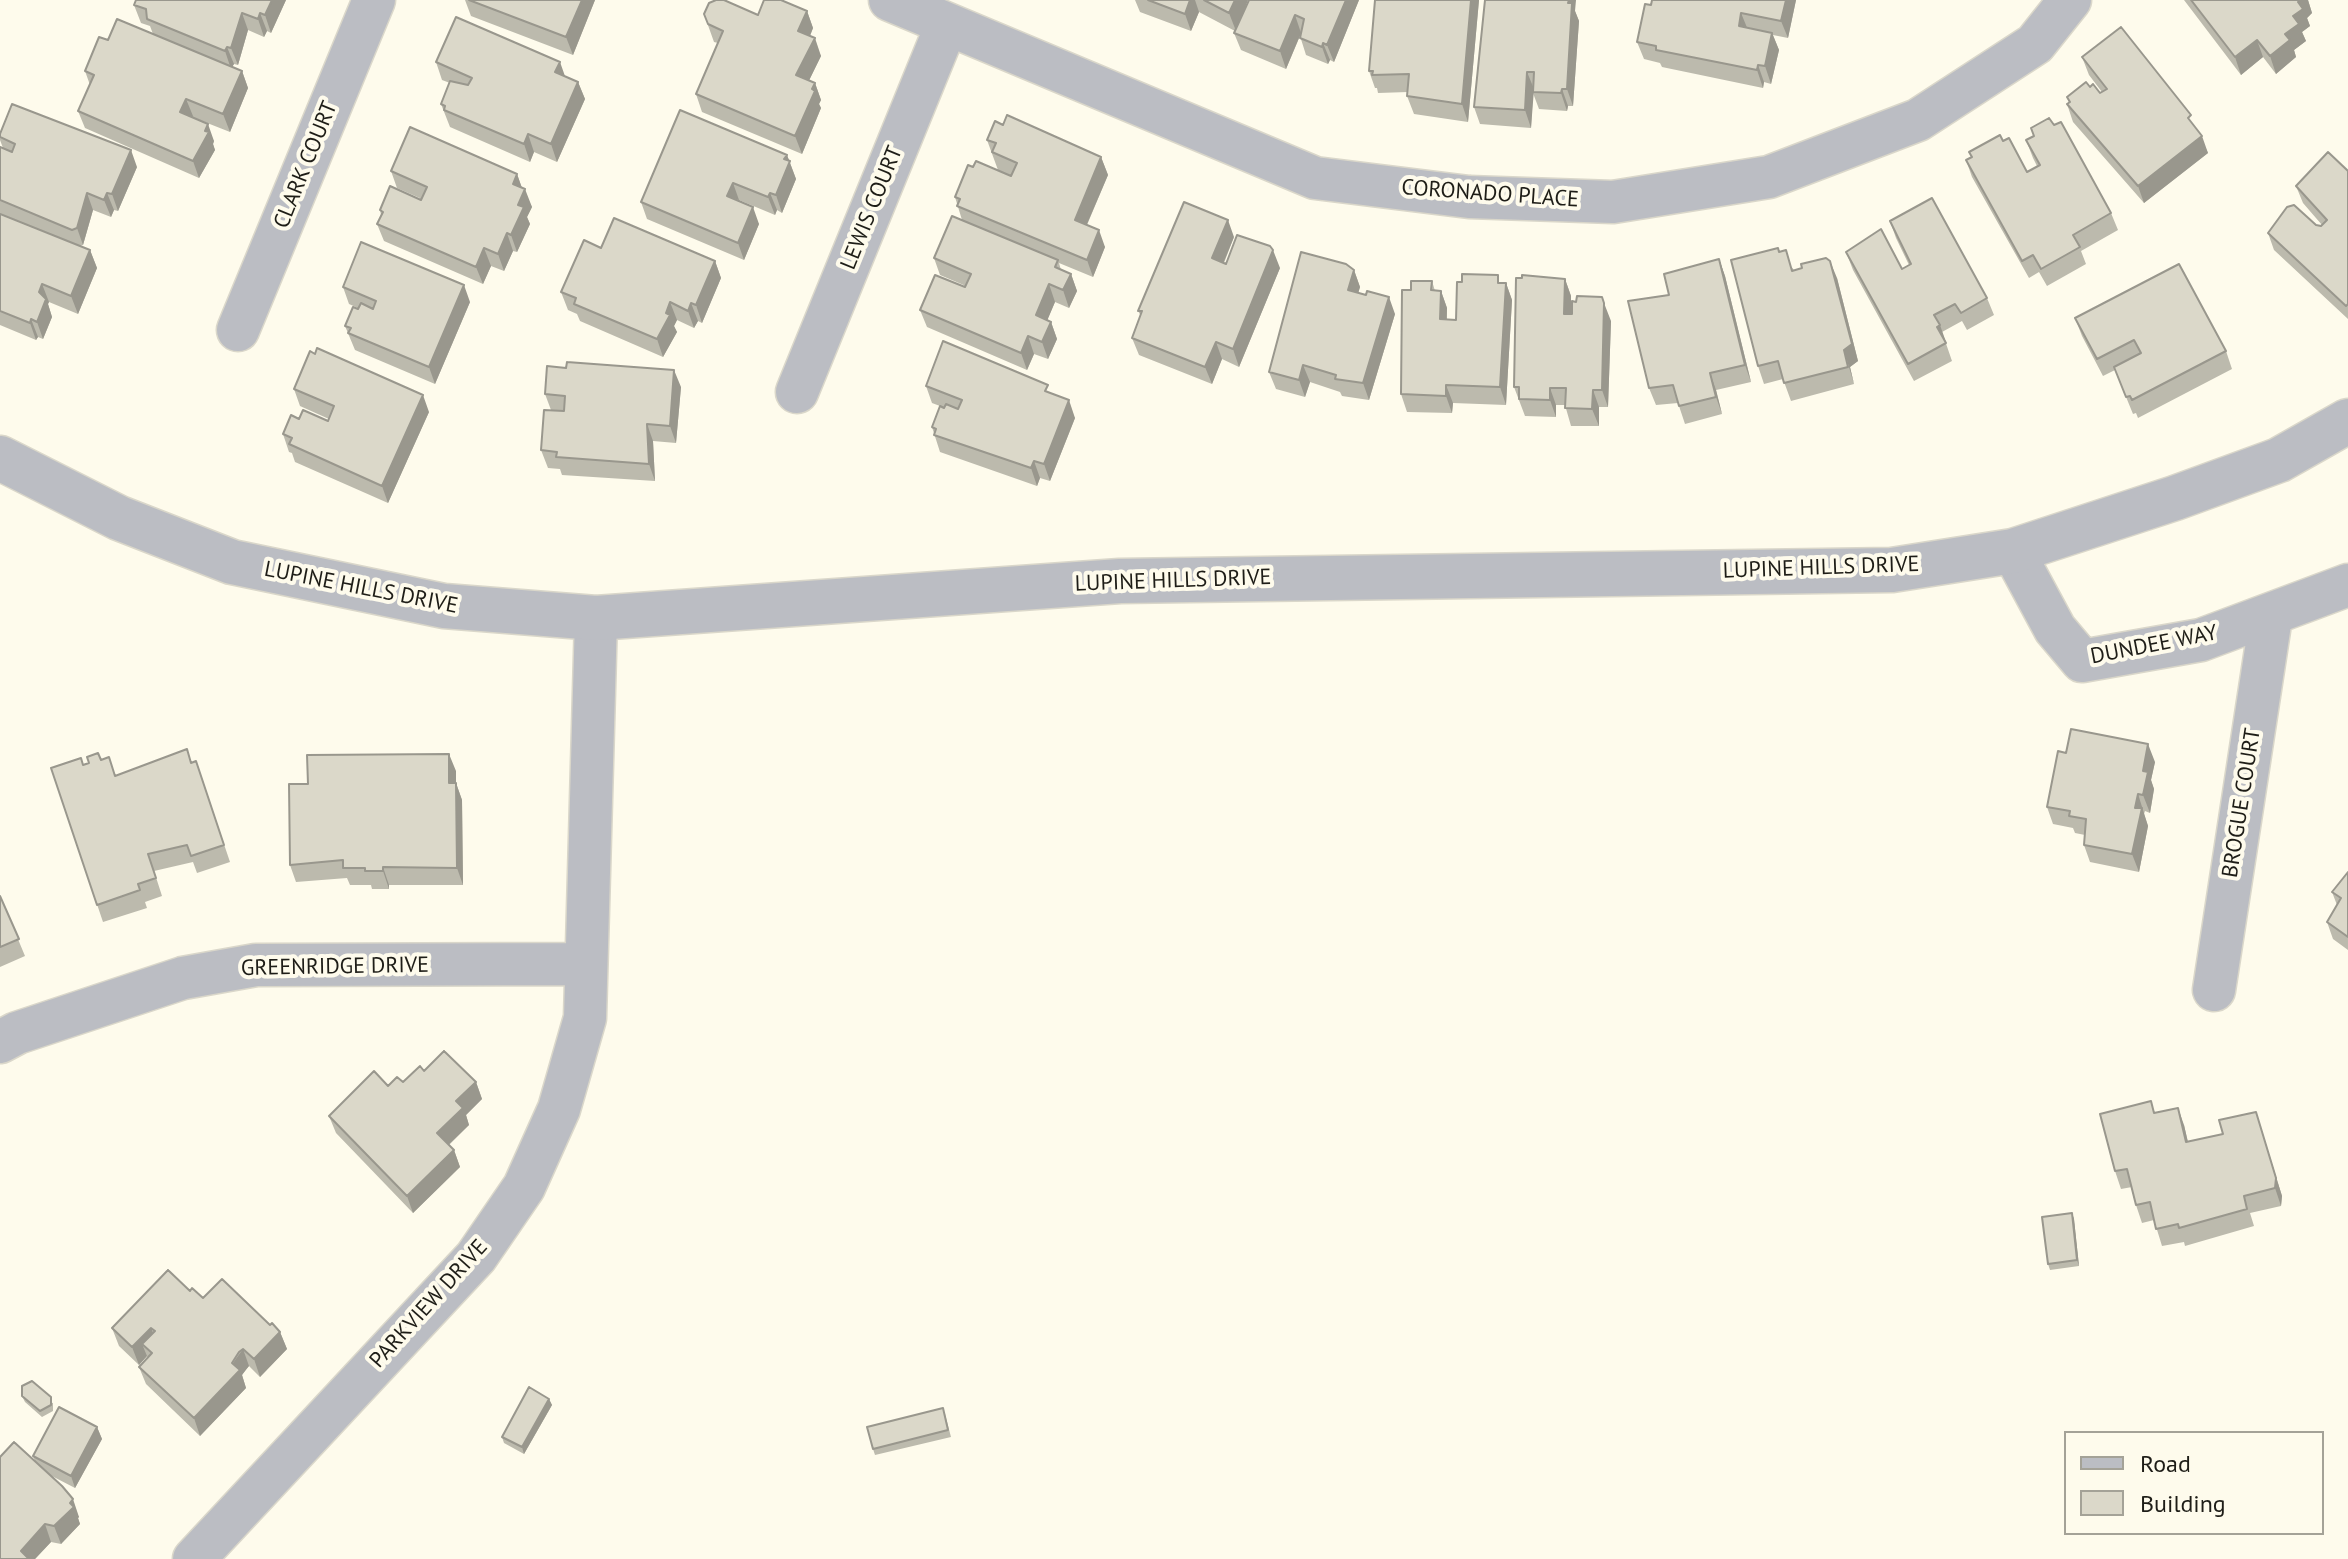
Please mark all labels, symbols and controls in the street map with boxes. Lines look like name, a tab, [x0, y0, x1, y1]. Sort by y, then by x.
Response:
street label: CLARK COURT	[269, 98, 343, 232]
street label: LEWIS COURT	[835, 142, 909, 274]
street label: CORONADO PLACE	[1400, 175, 1580, 213]
street label: LUPINE HILLS DRIVE	[1722, 551, 1920, 585]
street label: LUPINE HILLS DRIVE	[262, 556, 460, 620]
street label: LUPINE HILLS DRIVE	[1074, 564, 1272, 598]
street label: DUNDEE WAY	[2088, 620, 2220, 670]
street label: BROGUE COURT	[2217, 726, 2267, 880]
street label: GREENRIDGE DRIVE	[241, 952, 429, 982]
street label: PARKVIEW DRIVE	[365, 1235, 493, 1373]
legend	[2064, 1431, 2324, 1535]
text: Road	[2140, 1448, 2191, 1479]
text: Building	[2140, 1488, 2226, 1519]

